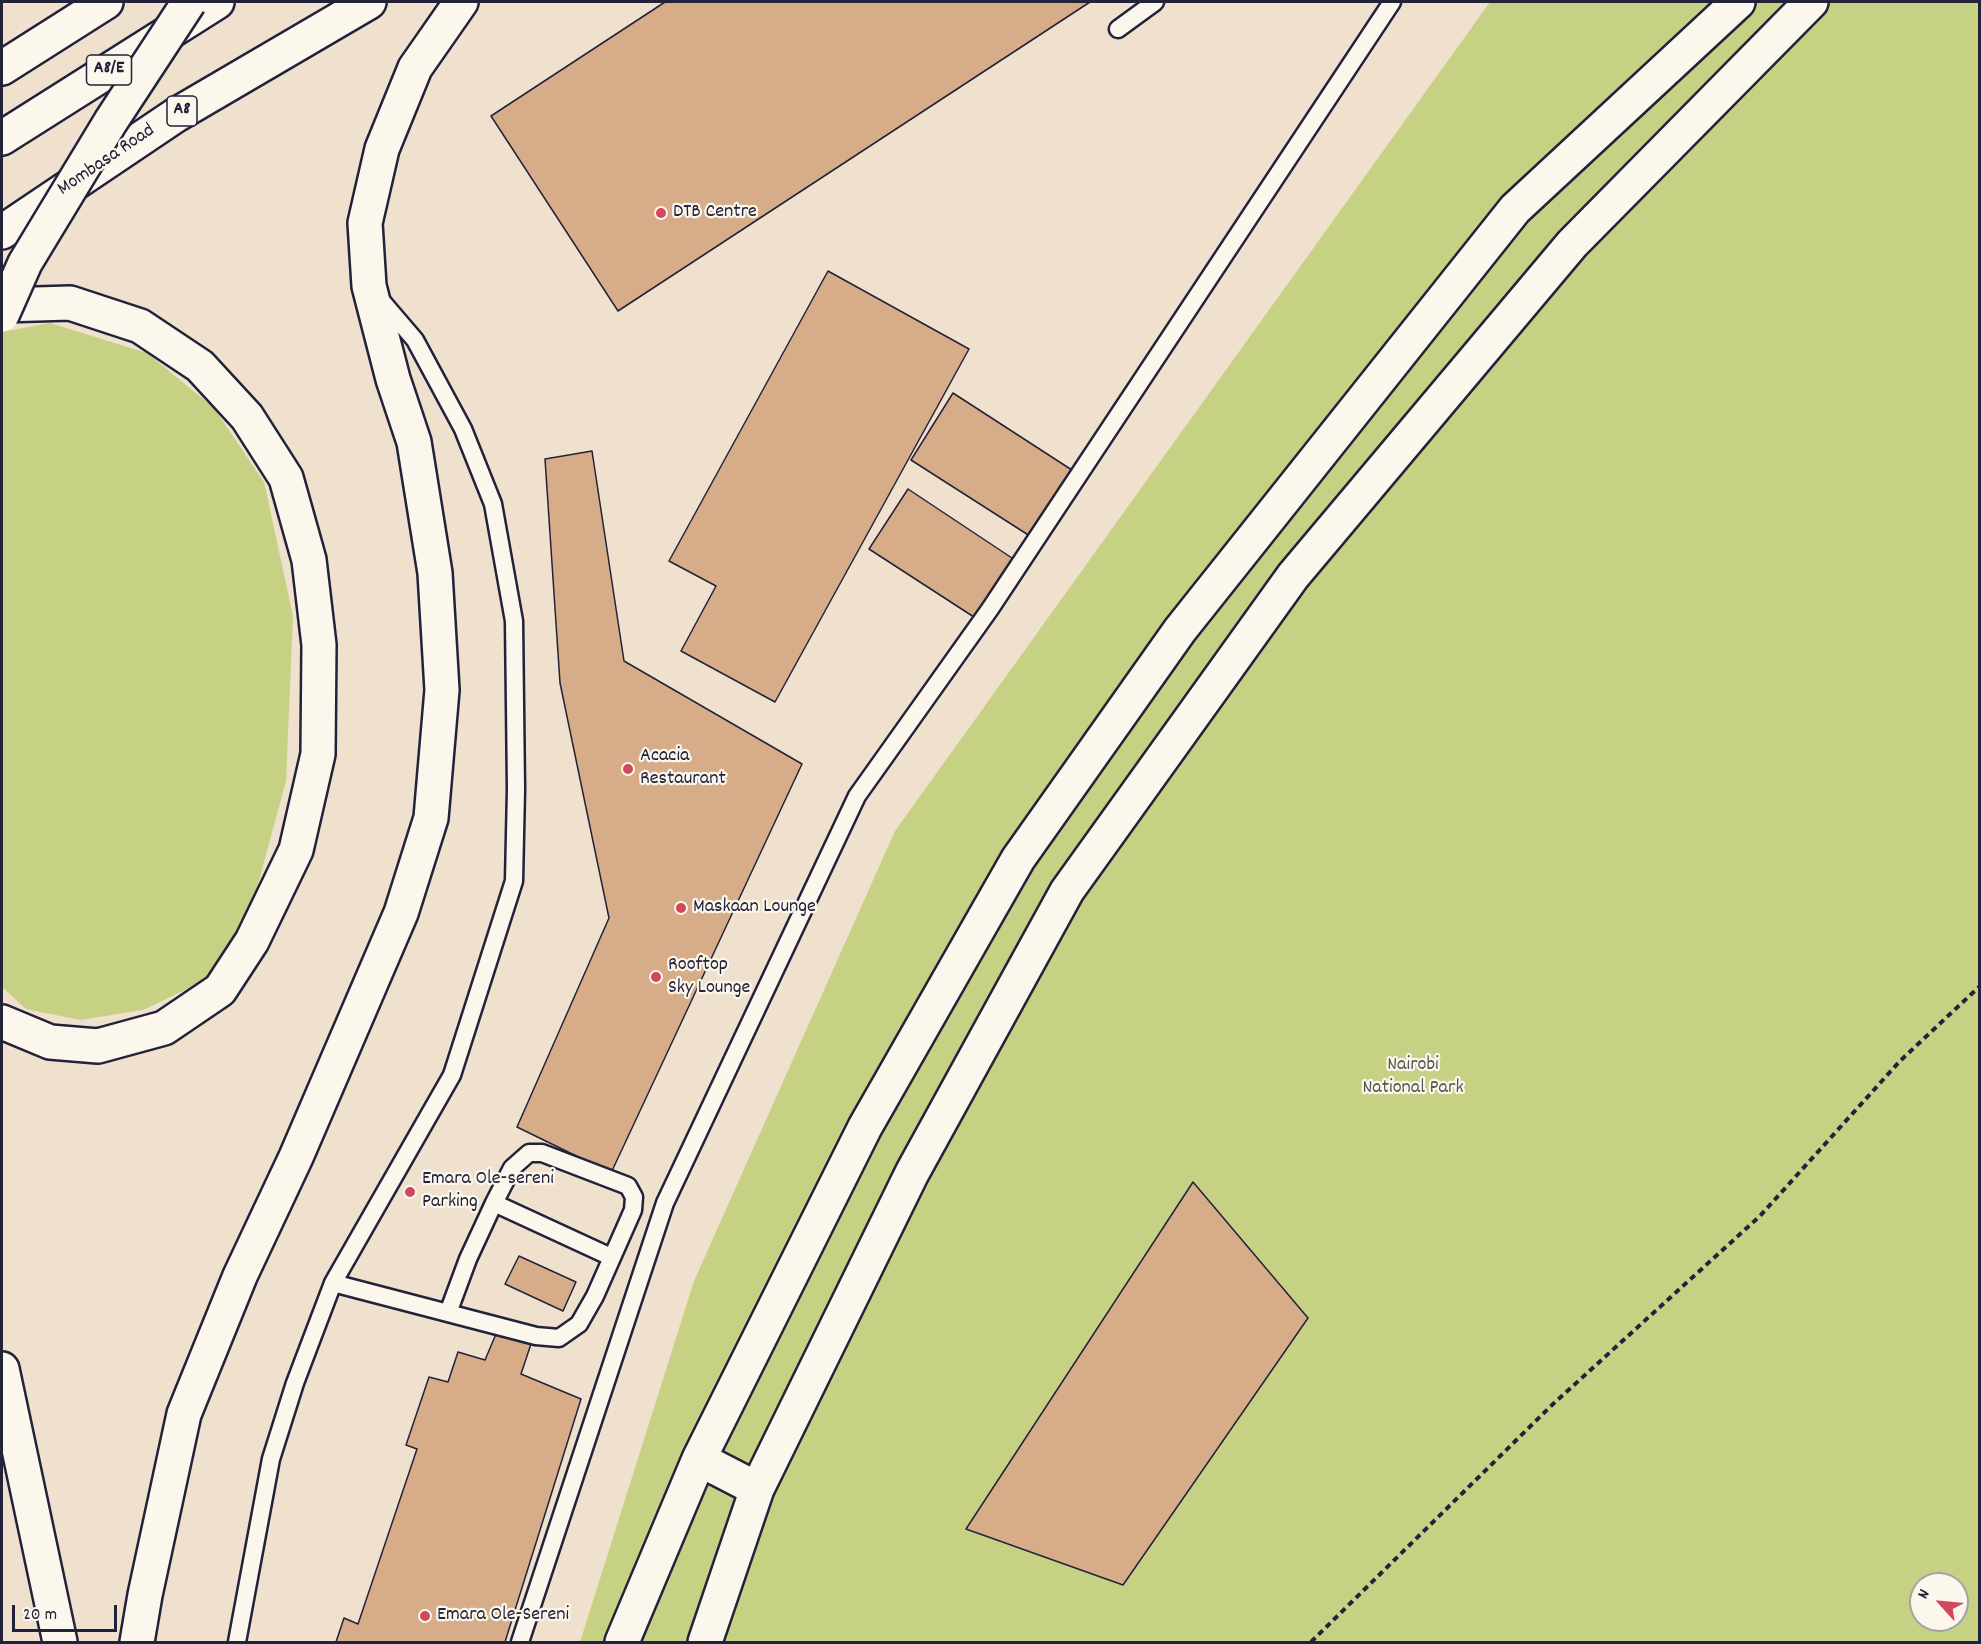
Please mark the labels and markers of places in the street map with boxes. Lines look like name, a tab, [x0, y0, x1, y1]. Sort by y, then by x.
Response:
place label: DTB Centre	[673, 201, 757, 225]
marker: DTB Centre	[654, 206, 668, 220]
place label: Acacia Restaurant	[640, 745, 726, 792]
marker: Acacia Restaurant	[621, 762, 635, 776]
place label: Maskaan Lounge	[693, 896, 816, 920]
marker: Maskaan Lounge	[674, 901, 688, 915]
place label: Rooftop Sky Lounge	[668, 954, 750, 1001]
marker: Rooftop Sky Lounge	[649, 970, 663, 984]
place label: Emara Ole-sereni Parking	[422, 1168, 554, 1215]
marker: Emara Ole-sereni Parking	[403, 1185, 417, 1199]
place label: Emara Ole-Sereni	[437, 1604, 569, 1628]
marker: Emara Ole-Sereni	[418, 1609, 432, 1623]

